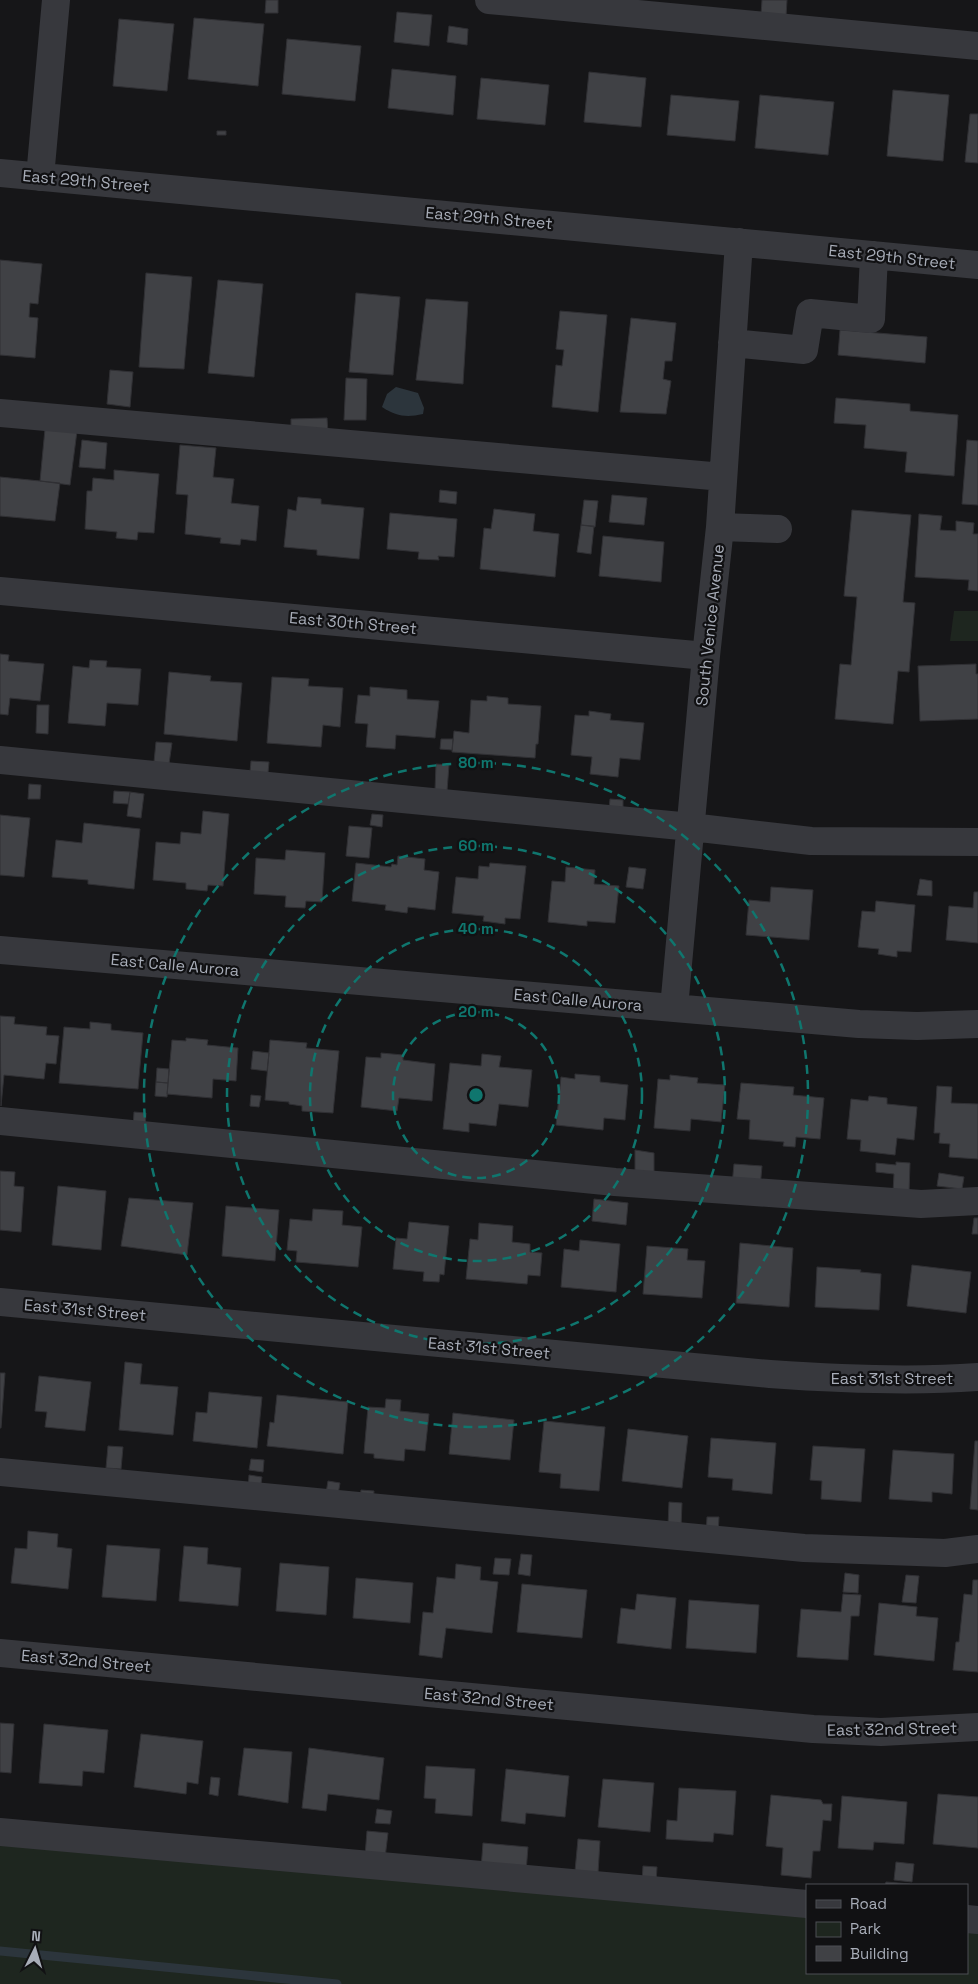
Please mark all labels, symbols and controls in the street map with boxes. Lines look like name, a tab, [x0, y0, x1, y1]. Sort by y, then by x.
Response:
street label: East 29th Street	[22, 165, 150, 197]
street label: East 29th Street	[425, 202, 553, 234]
street label: East 29th Street	[828, 240, 956, 274]
street label: South Venice Avenue	[691, 543, 729, 707]
street label: East 30th Street	[288, 607, 418, 639]
text: 80 m	[458, 753, 494, 772]
text: 60 m	[458, 836, 494, 855]
text: 40 m	[458, 919, 494, 938]
street label: East Calle Aurora	[110, 949, 240, 981]
street label: East Calle Aurora	[513, 984, 643, 1016]
text: 20 m	[458, 1002, 494, 1021]
centre of rings	[467, 1086, 485, 1104]
street label: East 31st Street	[23, 1294, 147, 1326]
street label: East 31st Street	[427, 1332, 551, 1364]
street label: East 31st Street	[831, 1368, 953, 1389]
street label: East 32nd Street	[20, 1645, 152, 1677]
street label: East 32nd Street	[423, 1683, 555, 1715]
street label: East 32nd Street	[827, 1717, 957, 1741]
legend	[806, 1884, 968, 1974]
text: Road	[850, 1894, 887, 1913]
text: Park	[850, 1919, 881, 1938]
north arrow	[10, 1924, 60, 1974]
text: N	[31, 1927, 42, 1945]
text: Building	[850, 1944, 909, 1963]

